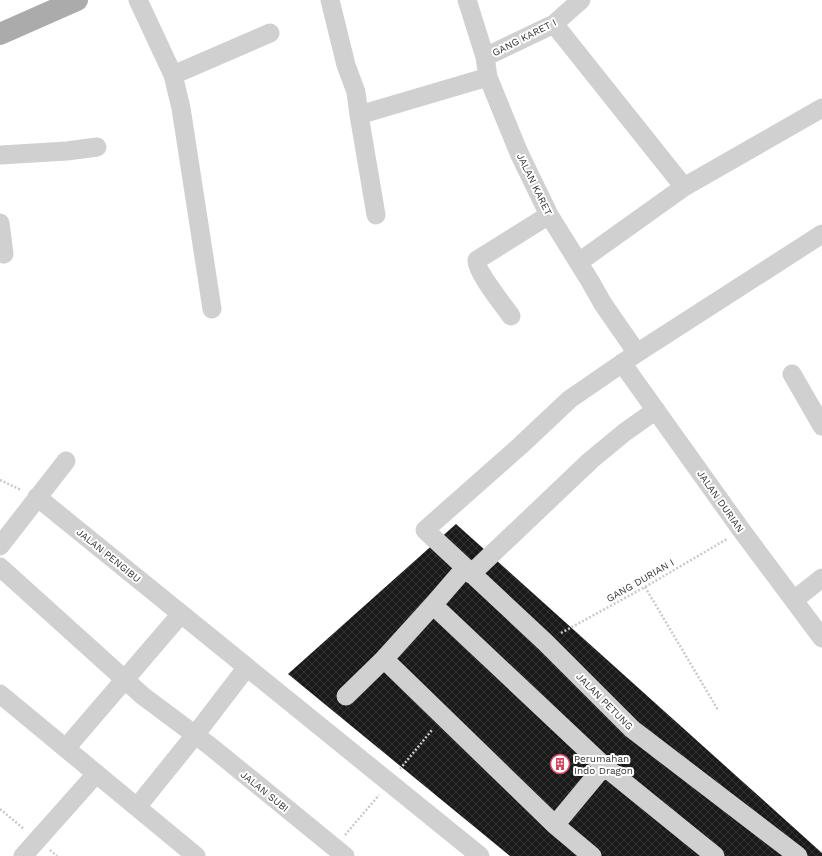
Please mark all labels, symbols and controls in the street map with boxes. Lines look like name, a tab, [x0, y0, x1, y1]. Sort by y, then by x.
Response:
street label: GANG KARET I	[490, 17, 558, 58]
street label: JALAN KARET	[515, 151, 554, 217]
street label: JALAN DURIAN	[695, 468, 746, 534]
street label: JALAN PENGIBU	[75, 526, 143, 585]
street label: GANG DURIAN I	[605, 557, 676, 604]
street label: JALAN PETUNG	[574, 671, 635, 732]
building icon: Perumahan Indo Dragon	[549, 753, 571, 775]
place label: Perumahan Indo Dragon	[574, 753, 633, 776]
street label: JALAN SUBI	[239, 769, 291, 814]

